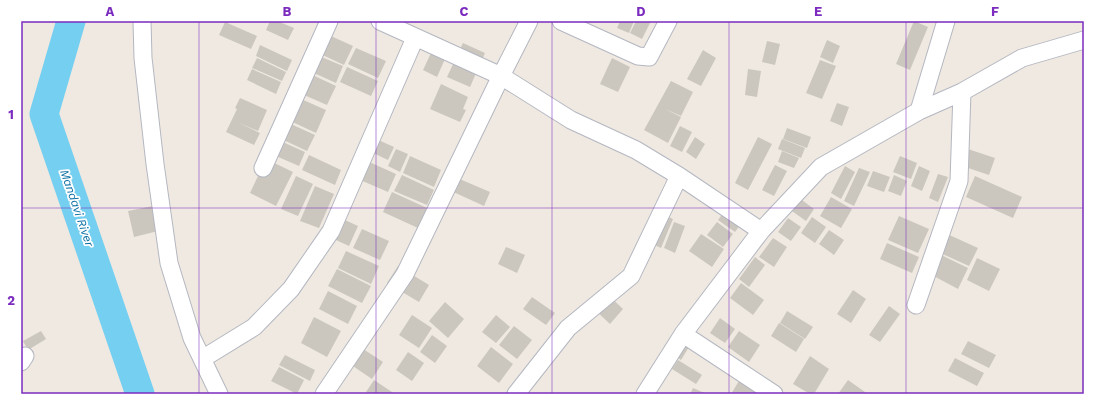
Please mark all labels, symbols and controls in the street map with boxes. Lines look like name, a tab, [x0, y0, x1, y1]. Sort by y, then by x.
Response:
text: A	[106, 4, 115, 19]
text: B	[283, 4, 292, 19]
text: C	[460, 4, 469, 19]
text: D	[636, 4, 646, 19]
text: E	[814, 4, 822, 19]
text: F	[991, 4, 999, 19]
text: 1	[8, 107, 14, 122]
water label: Mandavi River	[57, 168, 97, 250]
text: 2	[7, 293, 15, 308]

